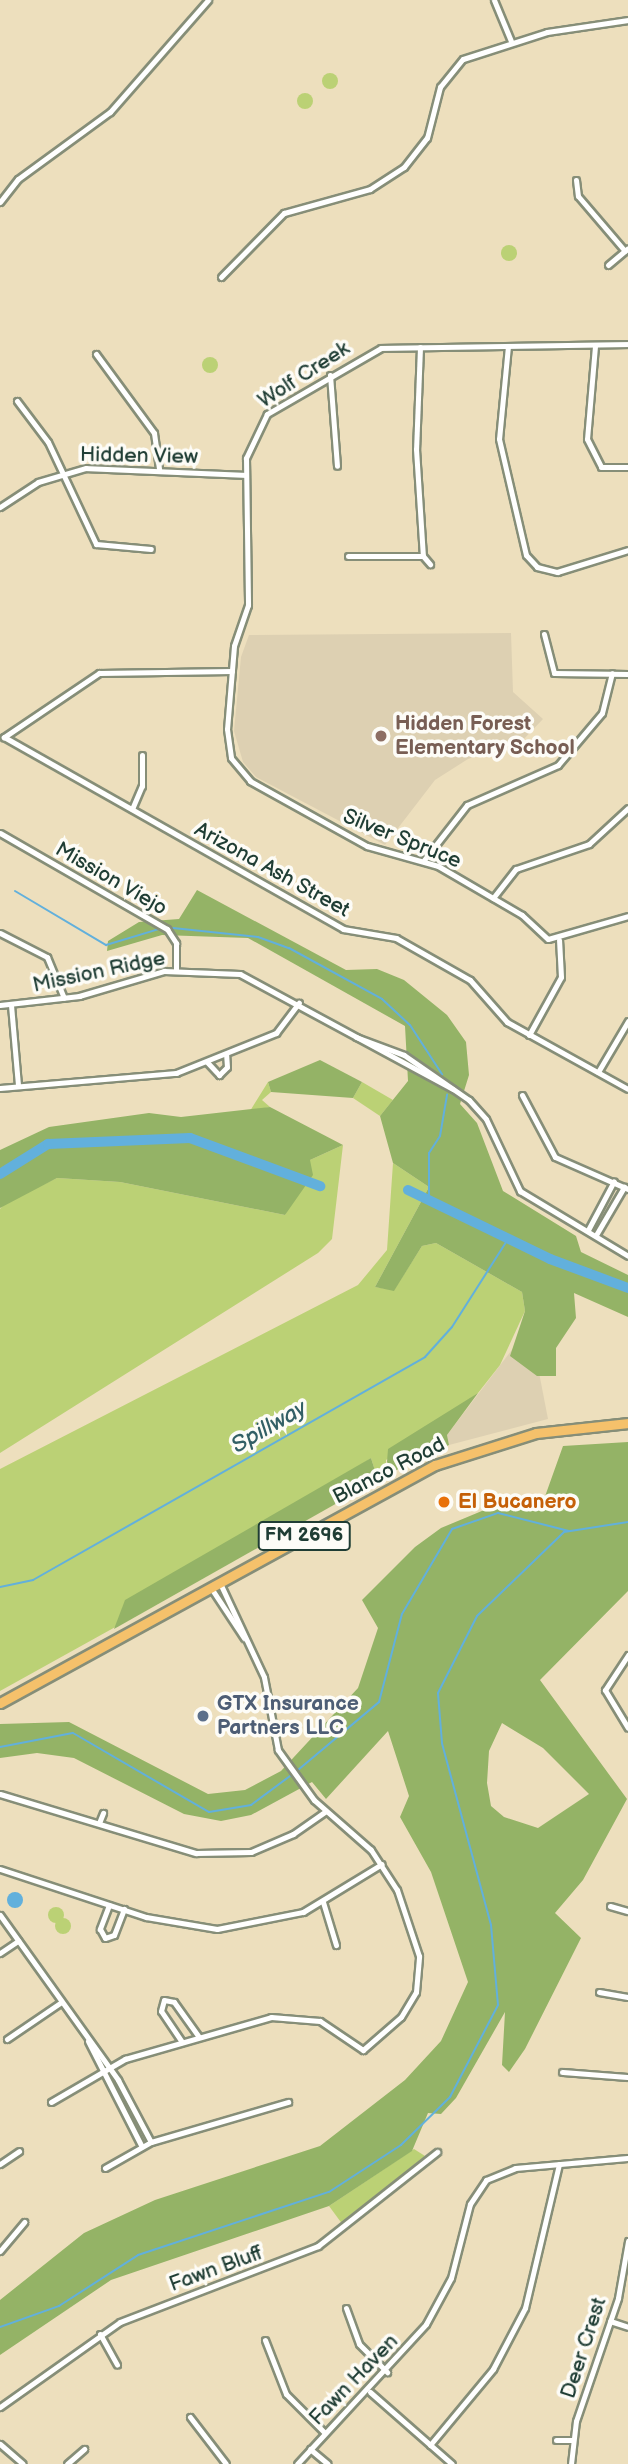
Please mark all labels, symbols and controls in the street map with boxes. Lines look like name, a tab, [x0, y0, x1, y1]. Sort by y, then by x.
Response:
street label: Wolf Creek	[254, 336, 354, 414]
street label: Hidden View	[79, 442, 199, 470]
place label: Hidden Forest Elementary School	[395, 711, 575, 761]
marker: Hidden Forest Elementary School	[373, 728, 389, 744]
street label: Silver Spruce	[339, 804, 465, 874]
street label: Arizona Ash Street	[190, 817, 354, 923]
street label: Mission Viejo	[50, 837, 172, 921]
street label: Mission Ridge	[31, 946, 167, 998]
water label: Spillway	[226, 1394, 312, 1460]
street label: Blanco Road	[329, 1432, 449, 1510]
place label: El Bucanero	[458, 1489, 576, 1515]
marker: El Bucanero	[436, 1494, 452, 1510]
road number: FM 2696	[257, 1520, 351, 1552]
place label: GTX Insurance Partners LLC	[217, 1691, 359, 1741]
marker: GTX Insurance Partners LLC	[195, 1708, 211, 1724]
street label: Fawn Bluff	[166, 2240, 266, 2298]
street label: Deer Crest	[556, 2294, 612, 2402]
street label: Fawn Haven	[304, 2329, 404, 2431]

